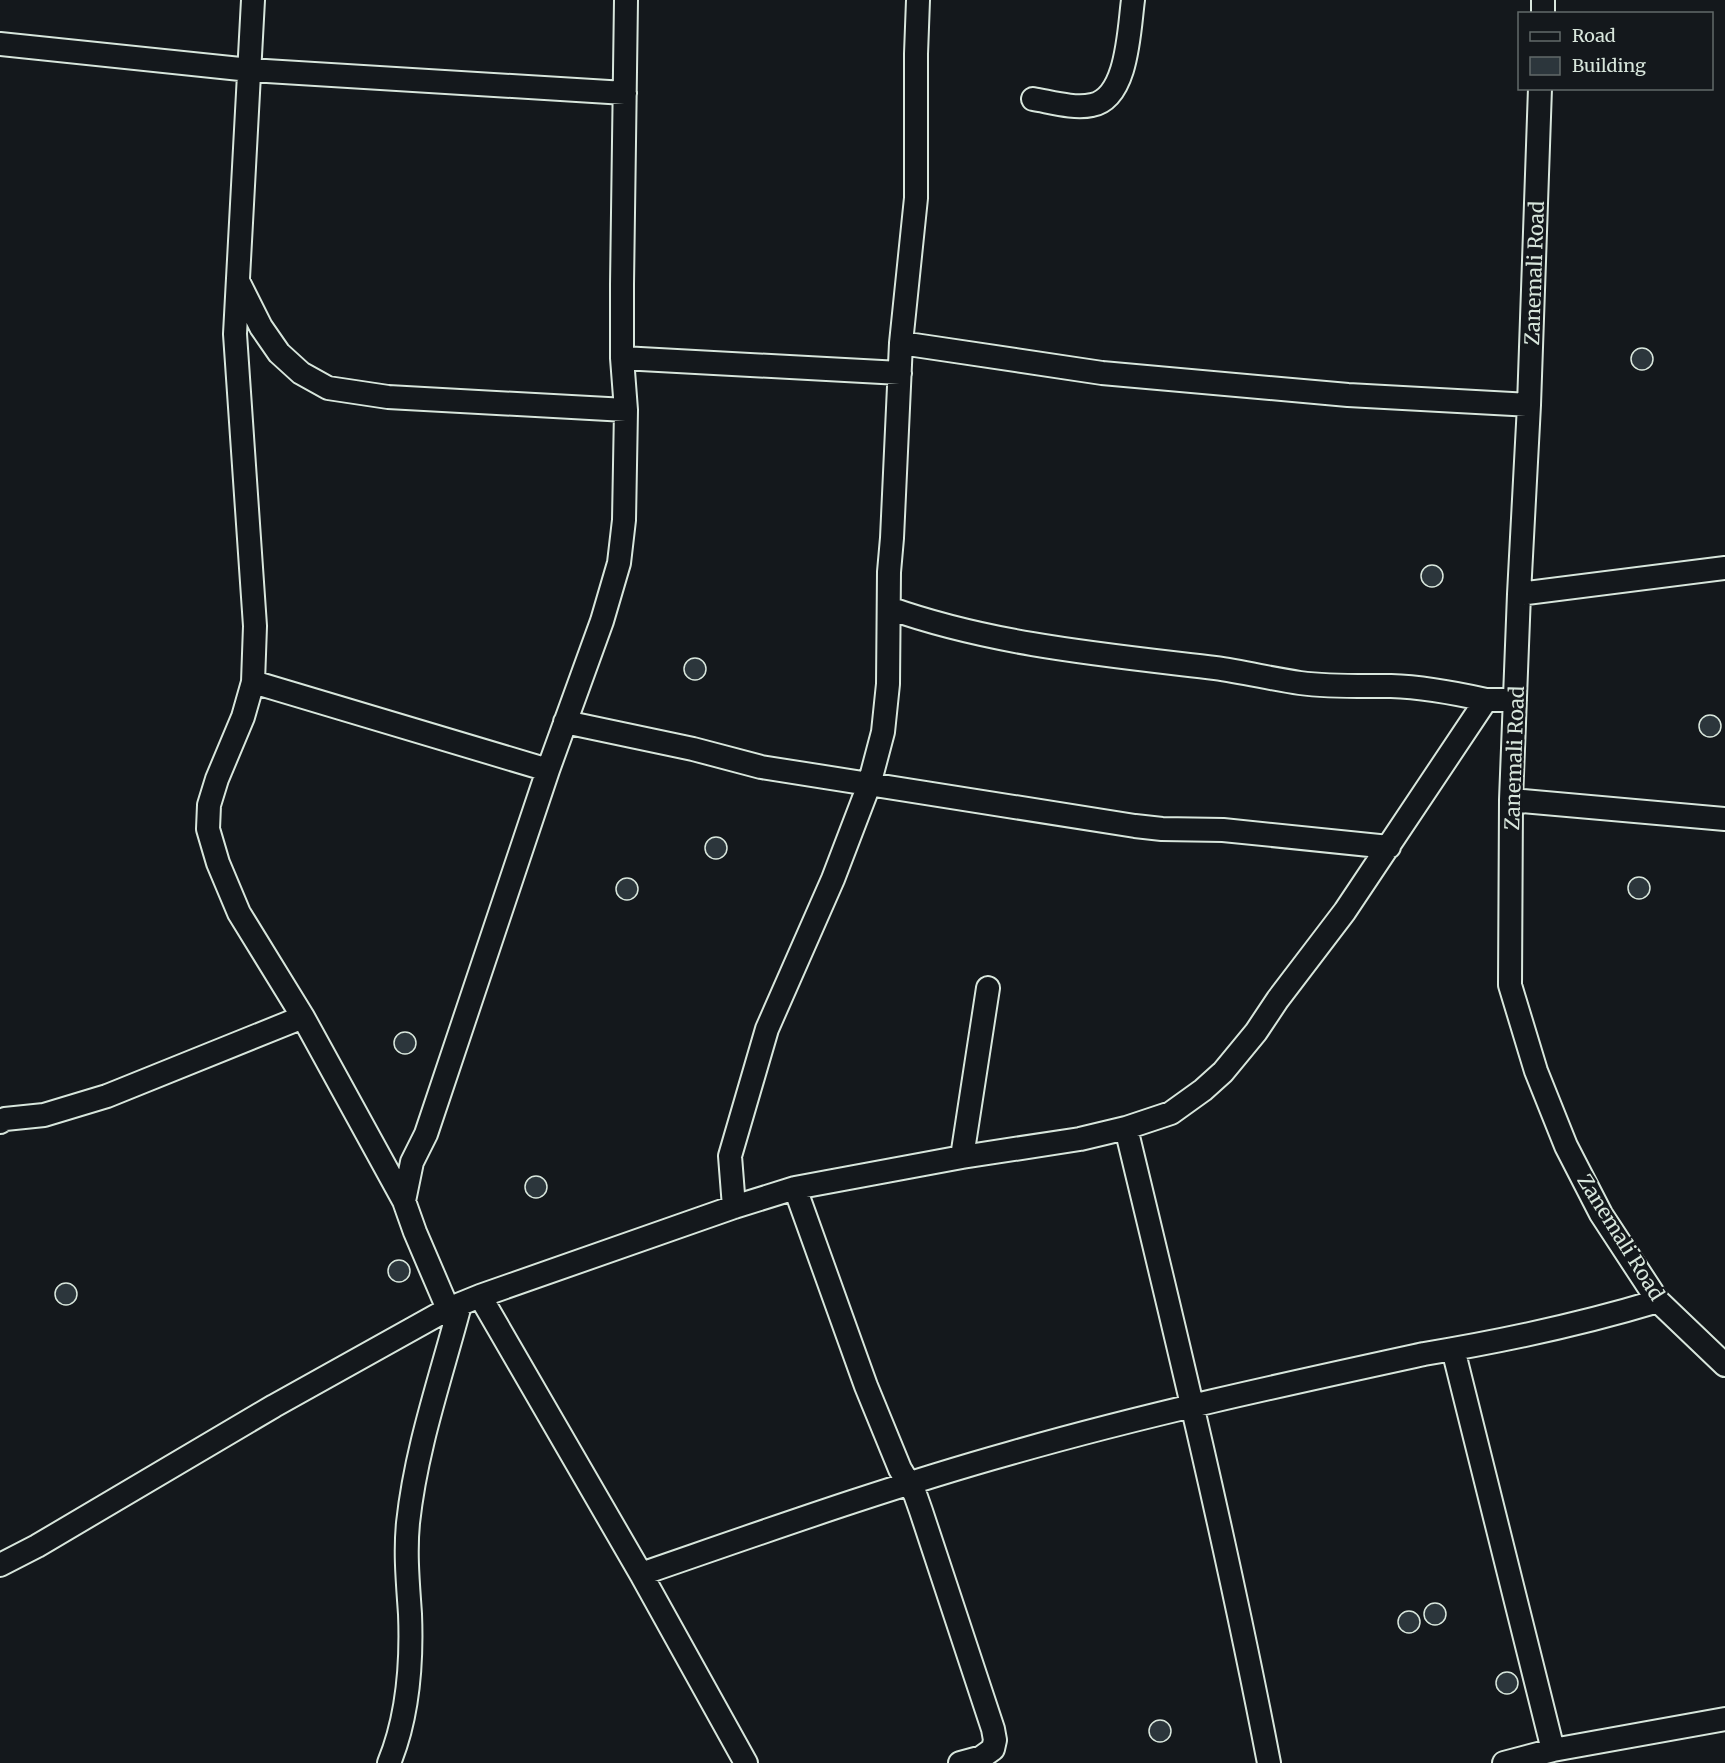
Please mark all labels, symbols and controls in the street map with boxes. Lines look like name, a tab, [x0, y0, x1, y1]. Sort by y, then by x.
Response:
legend	[1518, 12, 1713, 90]
text: Road	[1572, 24, 1616, 47]
text: Building	[1572, 54, 1646, 77]
street label: Zanemali Road	[1519, 200, 1549, 346]
street label: Zanemali Road	[1499, 685, 1529, 831]
street label: Zanemali Road	[1572, 1169, 1670, 1305]

